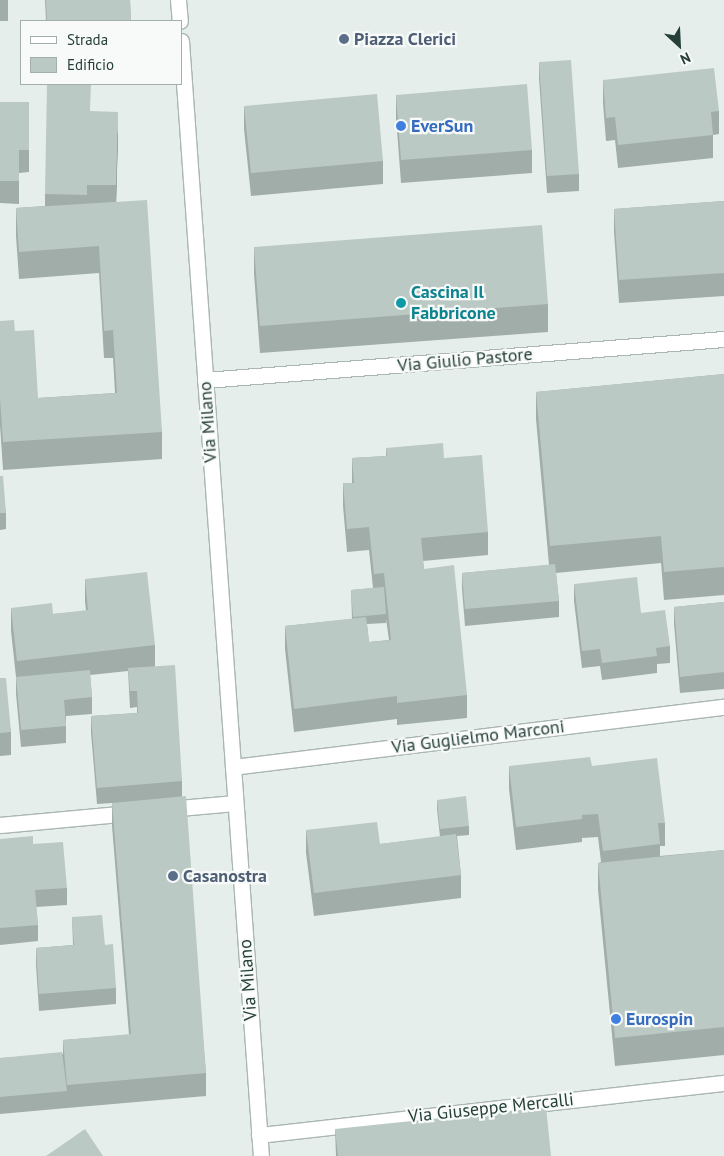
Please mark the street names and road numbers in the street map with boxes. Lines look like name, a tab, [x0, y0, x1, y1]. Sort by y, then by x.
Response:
street label: Via Giulio Pastore	[397, 343, 533, 377]
street label: Via Milano	[194, 381, 222, 463]
street label: Via Guglielmo Marconi	[390, 716, 566, 758]
street label: Via Milano	[234, 939, 262, 1021]
street label: Via Giuseppe Mercalli	[407, 1089, 575, 1127]

